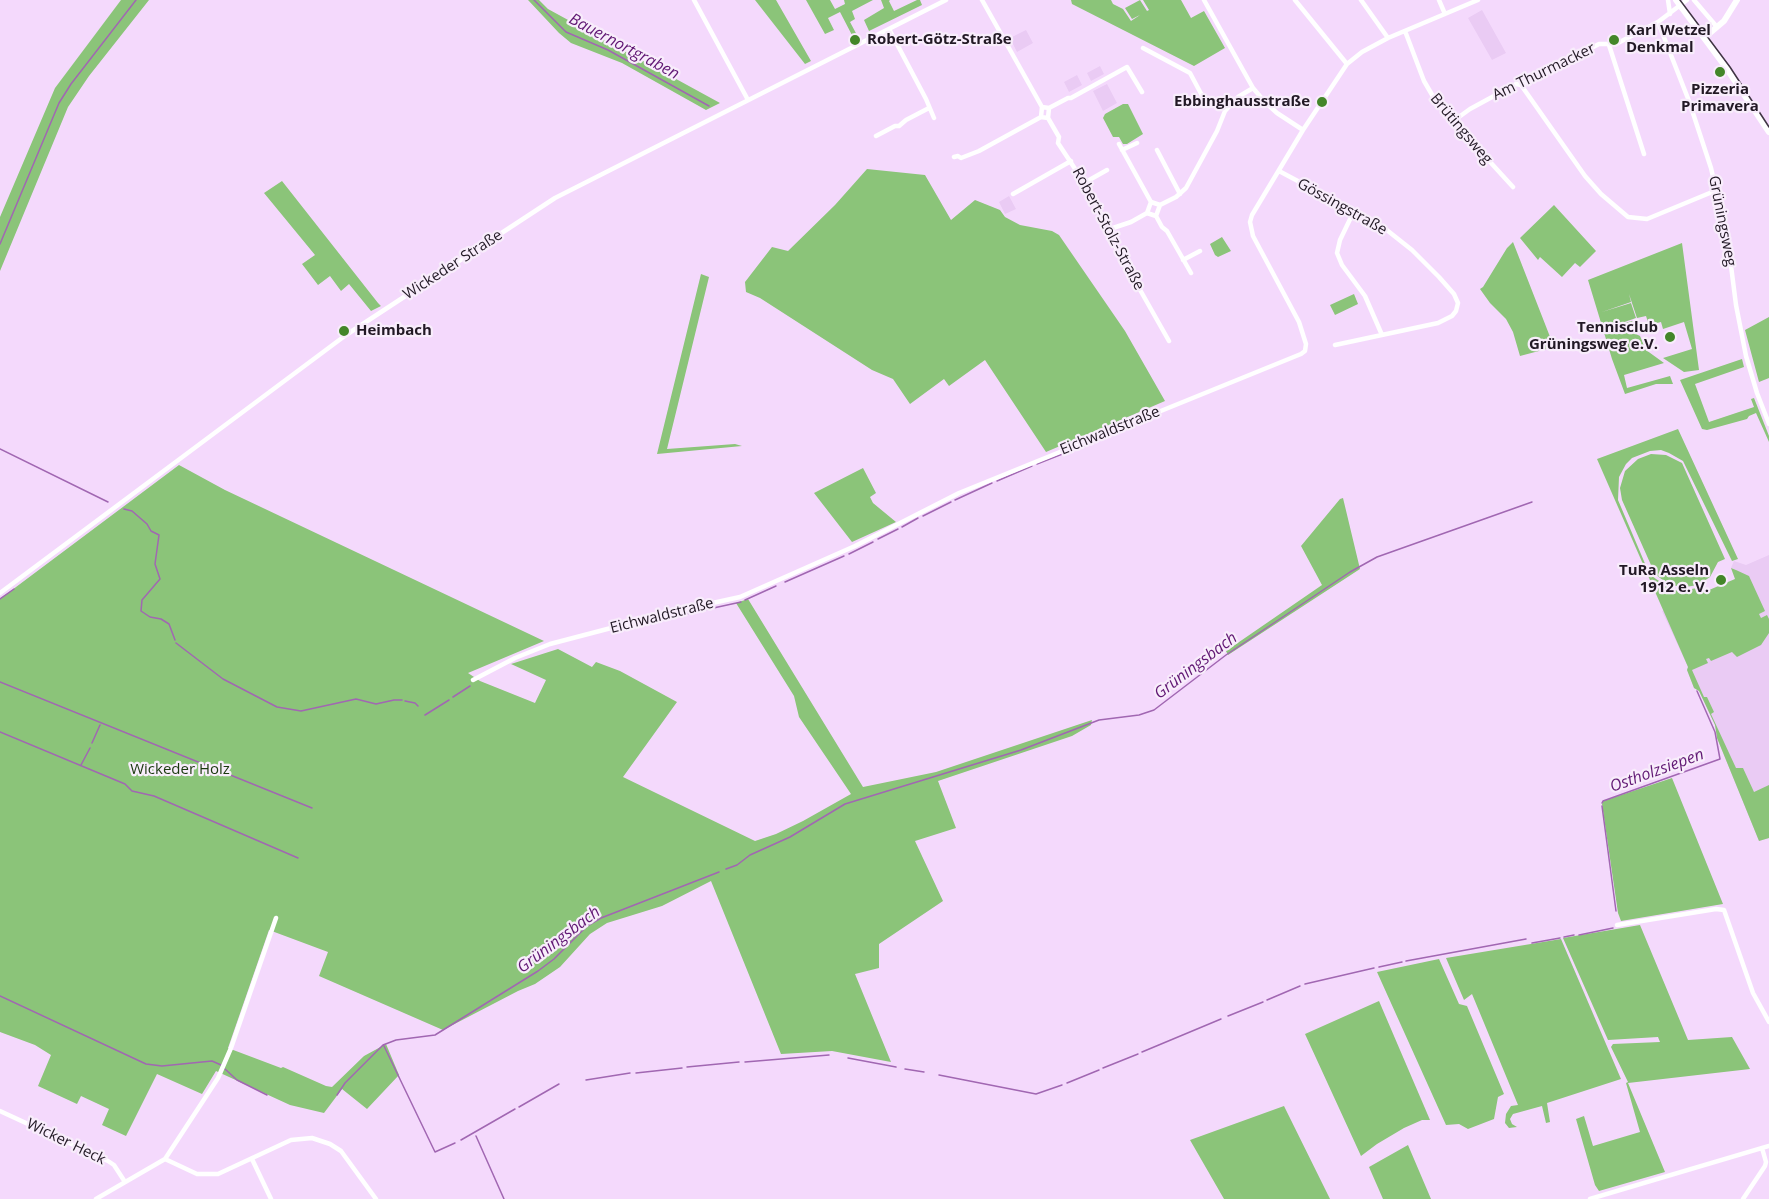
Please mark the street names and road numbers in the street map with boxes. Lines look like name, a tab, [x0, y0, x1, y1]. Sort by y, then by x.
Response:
street label: Am Thurmacker	[1490, 39, 1598, 105]
street label: Brütingsweg	[1426, 90, 1496, 168]
street label: Robert-Stolz-Straße	[1068, 165, 1148, 293]
street label: Grüningsweg	[1704, 174, 1740, 268]
street label: Gössingstraße	[1294, 175, 1390, 239]
street label: Wickeder Straße	[400, 226, 506, 304]
street label: Eichwaldstraße	[1057, 403, 1163, 459]
street label: Eichwaldstraße	[608, 594, 716, 638]
street label: Wicker Heck	[24, 1115, 108, 1169]

